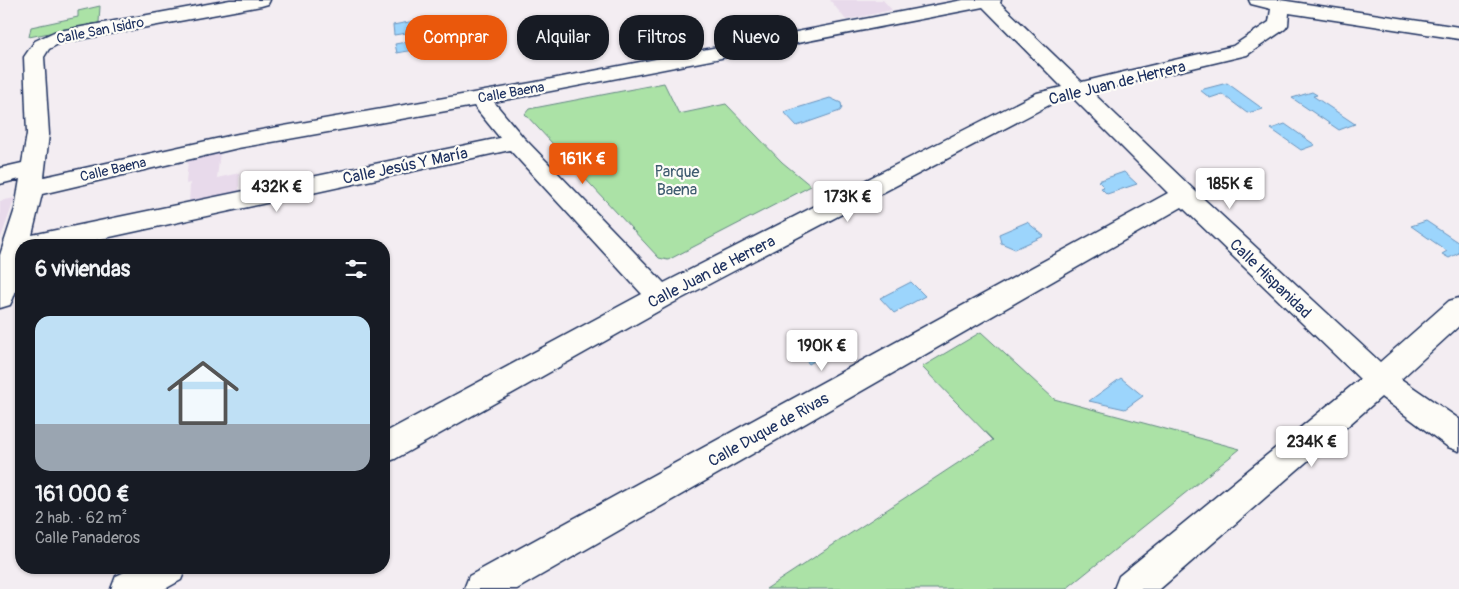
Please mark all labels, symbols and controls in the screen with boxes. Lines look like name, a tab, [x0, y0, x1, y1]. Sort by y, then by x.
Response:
street label: Calle San Isidro	[55, 14, 146, 47]
chip: Comprar	[405, 15, 507, 60]
chip: Alquilar	[517, 15, 609, 60]
chip: Filtros	[619, 15, 704, 60]
chip: Nuevo	[714, 15, 798, 60]
street label: Calle Juan de Herrera	[1047, 56, 1188, 110]
street label: Calle Baena	[476, 78, 546, 107]
pin: 161K €	[542, 142, 624, 185]
street label: Calle Jesús Y María	[341, 143, 470, 189]
text: 161K €	[560, 149, 606, 169]
street label: Calle Baena	[78, 154, 148, 185]
park label: Parque Baena	[655, 162, 699, 200]
pin: 185K €	[1189, 168, 1271, 210]
pin: 432K €	[236, 170, 318, 213]
text: 185K €	[1207, 174, 1253, 194]
text: 432K €	[252, 177, 302, 197]
pin: 173K €	[807, 180, 889, 223]
text: 173K €	[824, 187, 872, 207]
street label: Calle Juan de Herrera	[644, 231, 779, 313]
street label: Calle Hispanidad	[1225, 235, 1315, 323]
icon: filters	[342, 255, 370, 283]
text: 6 viviendas	[35, 256, 130, 283]
pin: 190K €	[781, 330, 863, 372]
text: 190K €	[797, 336, 847, 356]
icon: home	[158, 348, 248, 438]
street label: Calle Duque de Rivas	[705, 388, 832, 471]
pin: 234K €	[1271, 426, 1353, 468]
text: 234K €	[1287, 432, 1337, 452]
text: 161 000 €	[35, 481, 130, 508]
text: 2 hab. · 62 m²	[35, 508, 127, 528]
text: Calle Panaderos	[35, 528, 140, 548]

